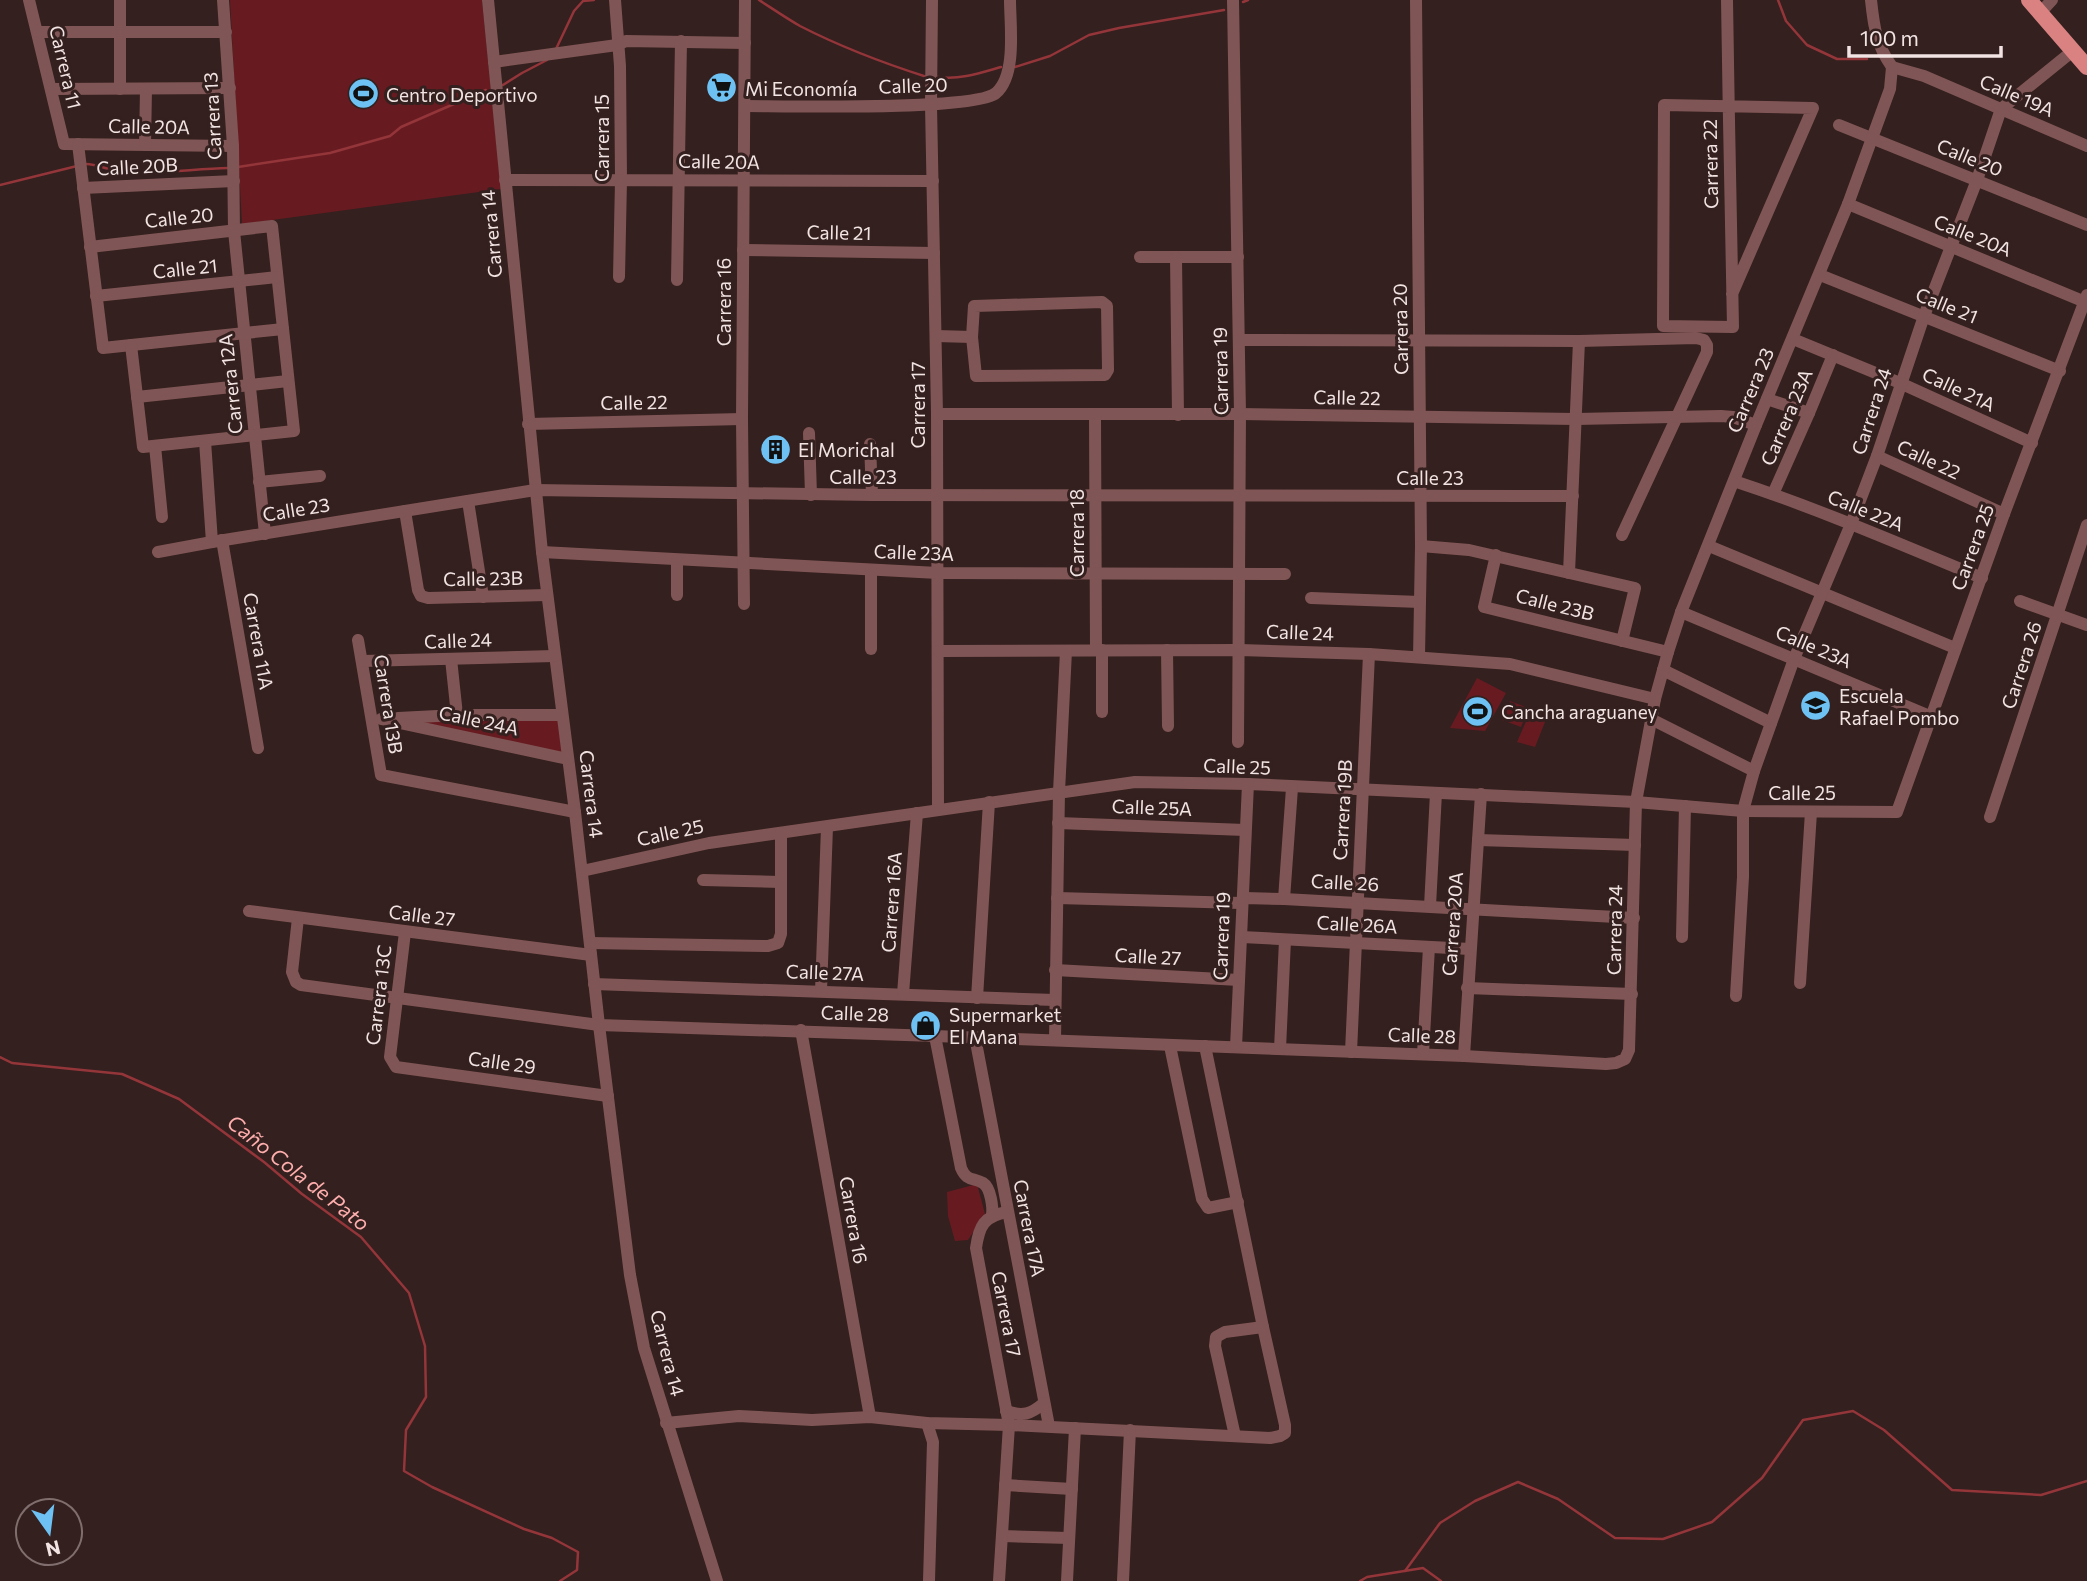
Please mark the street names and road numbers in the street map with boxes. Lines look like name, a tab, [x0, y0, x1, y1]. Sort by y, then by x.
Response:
street label: Carrera 11	[45, 23, 87, 111]
street label: Calle 19A	[1976, 69, 2058, 121]
street label: Carrera 13	[198, 72, 226, 160]
street label: Calle 20	[878, 72, 948, 98]
street label: Carrera 15	[590, 94, 613, 182]
street label: Calle 20A	[108, 114, 190, 138]
street label: Carrera 22	[1698, 119, 1722, 209]
street label: Calle 20	[1934, 133, 2006, 181]
street label: Calle 20A	[678, 149, 760, 173]
street label: Calle 20B	[96, 152, 178, 180]
street label: Carrera 14	[476, 189, 506, 279]
street label: Calle 20	[143, 202, 215, 232]
street label: Calle 20A	[1931, 209, 2015, 261]
street label: Calle 21	[806, 220, 872, 244]
street label: Calle 21	[152, 253, 218, 283]
street label: Carrera 16	[712, 258, 735, 346]
street label: Calle 21	[1913, 282, 1981, 328]
street label: Carrera 20	[1388, 283, 1412, 375]
street label: Carrera 19	[1208, 327, 1232, 415]
street label: Carrera 12A	[213, 333, 247, 435]
street label: Carrera 23	[1722, 344, 1778, 436]
street label: Carrera 17	[906, 362, 929, 448]
street label: Calle 21A	[1919, 362, 1999, 416]
street label: Carrera 24	[1846, 364, 1896, 458]
street label: Carrera 23A	[1755, 365, 1817, 469]
street label: Calle 22	[1313, 385, 1381, 409]
street label: Calle 22	[600, 390, 668, 414]
street label: Calle 22	[1894, 434, 1964, 484]
street label: Calle 23	[829, 465, 897, 488]
street label: Calle 23	[1396, 466, 1464, 489]
street label: Calle 22A	[1824, 484, 1908, 536]
street label: Carrera 18	[1065, 489, 1088, 577]
street label: Calle 23	[261, 492, 331, 526]
street label: Carrera 25	[1946, 501, 1998, 593]
street label: Calle 23A	[873, 539, 955, 565]
street label: Calle 23B	[443, 566, 523, 590]
street label: Calle 23B	[1513, 583, 1597, 625]
street label: Carrera 11A	[239, 591, 279, 691]
street label: Carrera 26	[1996, 618, 2046, 712]
street label: Calle 24	[1266, 619, 1334, 645]
street label: Calle 23A	[1773, 620, 1855, 672]
street label: Calle 24	[424, 627, 492, 653]
street label: Carrera 13B	[370, 653, 408, 755]
street label: Calle 24A	[437, 700, 521, 740]
street label: Carrera 14	[575, 749, 609, 839]
street label: Calle 25	[1203, 753, 1271, 779]
street label: Carrera 19B	[1328, 759, 1356, 861]
street label: Calle 25	[1768, 781, 1836, 804]
street label: Calle 25A	[1111, 794, 1193, 820]
street label: Calle 25	[634, 814, 706, 850]
street label: Carrera 16A	[876, 851, 906, 953]
street label: Calle 26	[1310, 869, 1380, 895]
street label: Carrera 20A	[1437, 871, 1467, 977]
street label: Carrera 24	[1602, 885, 1626, 975]
street label: Carrera 19	[1208, 891, 1234, 981]
street label: Calle 27	[387, 900, 457, 930]
street label: Calle 26A	[1316, 910, 1398, 938]
street label: Calle 27	[1114, 943, 1182, 969]
street label: Carrera 13C	[360, 944, 396, 1046]
street label: Calle 27A	[785, 959, 865, 985]
street label: Calle 28	[820, 1000, 890, 1026]
street label: Calle 28	[1387, 1022, 1457, 1048]
street label: Calle 29	[467, 1046, 537, 1078]
street label: Carrera 16	[835, 1174, 873, 1266]
street label: Carrera 17A	[1009, 1177, 1051, 1279]
street label: Carrera 17	[987, 1269, 1027, 1359]
street label: Carrera 14	[646, 1307, 690, 1399]

